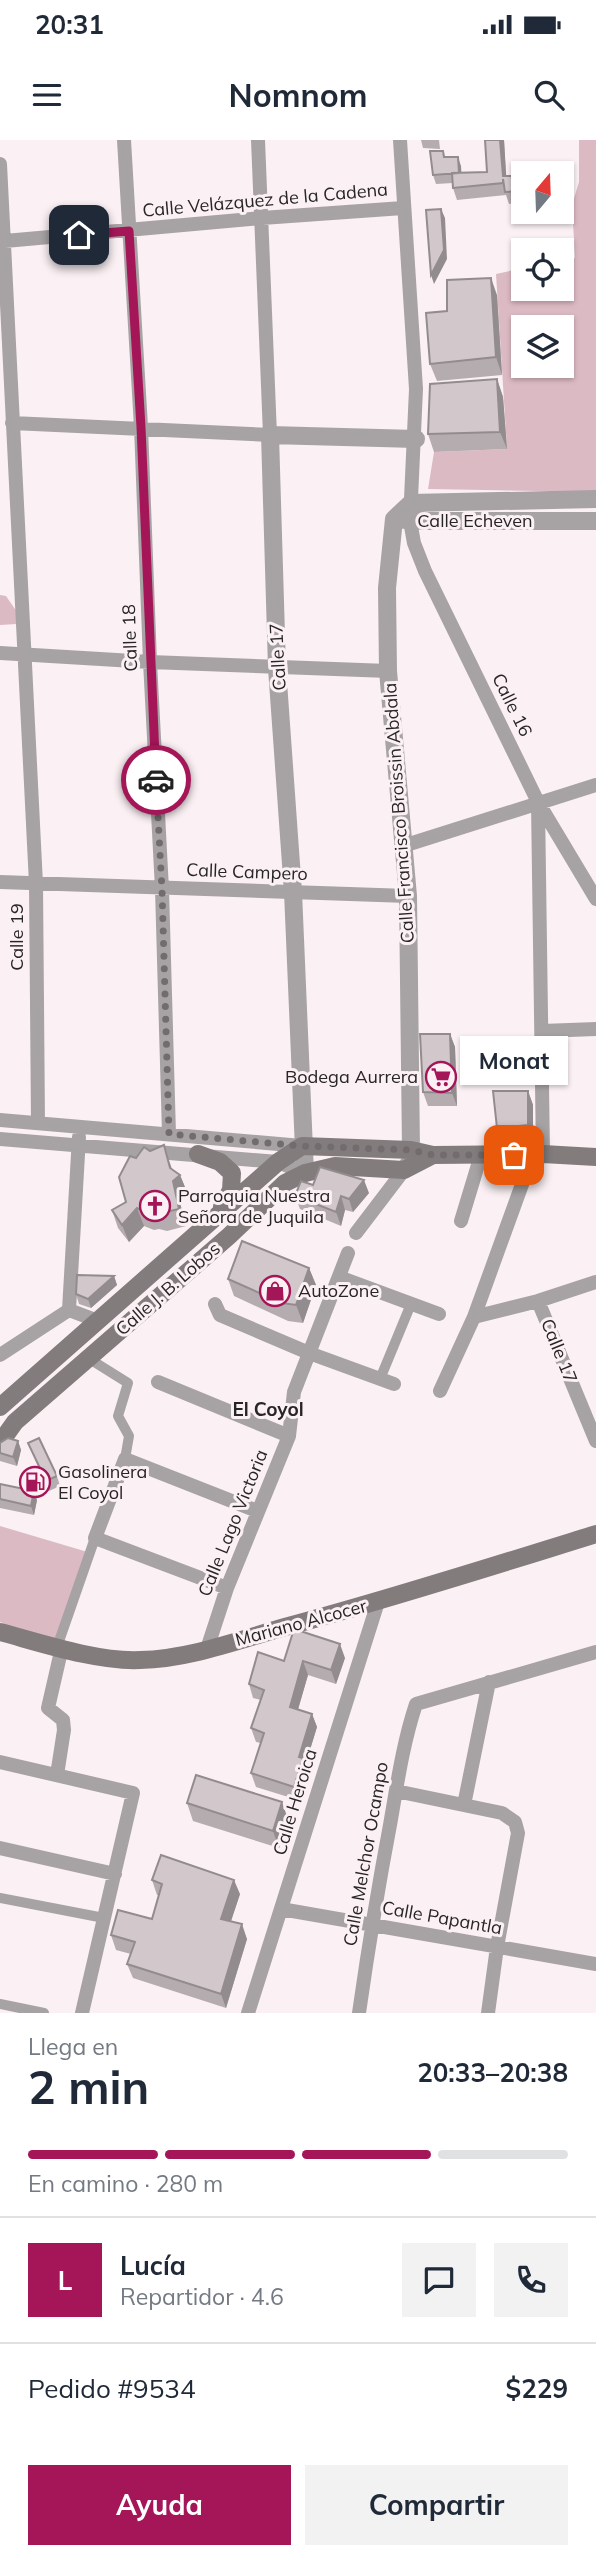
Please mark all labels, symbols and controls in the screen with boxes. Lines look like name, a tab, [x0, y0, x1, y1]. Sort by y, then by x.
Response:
text: 20:31	[35, 8, 104, 41]
text: Nomnom	[229, 75, 367, 115]
icon: menu	[28, 76, 66, 114]
icon: search	[530, 76, 568, 114]
north arrow	[511, 161, 574, 224]
map controls	[511, 161, 574, 378]
street label: Calle Velázquez de la Cadena	[141, 177, 389, 222]
pin	[49, 205, 109, 265]
icon: home	[60, 216, 98, 254]
button: locate	[511, 238, 574, 301]
button: layers	[511, 315, 574, 378]
street label: Calle Echeven	[417, 509, 533, 532]
street label: Calle 18	[117, 604, 142, 672]
street label: Calle 17	[264, 623, 291, 691]
street label: Calle 16	[487, 669, 538, 740]
street label: Calle Francisco Broissin Abdala	[378, 682, 419, 944]
courier	[121, 745, 191, 815]
icon: car	[137, 761, 175, 799]
street label: Calle Campero	[186, 858, 308, 885]
street label: Calle 19	[5, 903, 28, 971]
callout: Monat	[460, 1036, 568, 1085]
text: Monat	[479, 1046, 549, 1075]
supermarket icon: Bodega Aurrera	[424, 1060, 458, 1094]
place label: Bodega Aurrera	[285, 1065, 418, 1088]
pin	[484, 1125, 544, 1185]
icon: bag	[495, 1136, 533, 1174]
place label: Parroquia Nuestra Señora de Juquila	[178, 1184, 330, 1228]
church icon: Parroquia Nuestra Señora de Juquila	[138, 1189, 172, 1223]
street label: Calle J. B. Lobos	[111, 1237, 225, 1340]
shop icon: AutoZone	[258, 1274, 292, 1308]
place label: AutoZone	[298, 1279, 379, 1302]
street label: Calle 17	[536, 1315, 583, 1386]
district label: El Coyol	[232, 1397, 304, 1421]
street label: Calle Lago Victoria	[193, 1446, 272, 1600]
place label: Gasolinera El Coyol	[58, 1460, 147, 1504]
fuel station icon: Gasolinera El Coyol	[18, 1465, 52, 1499]
street label: Mariano Alcocer	[233, 1594, 369, 1651]
street label: Calle Heroica	[267, 1746, 322, 1858]
street label: Calle Melchor Ocampo	[338, 1760, 393, 1948]
street label: Calle Papantla	[380, 1896, 504, 1939]
text: Llega en	[28, 2032, 118, 2061]
text: 20:33–20:38	[417, 2056, 568, 2089]
text: 2 min	[28, 2058, 149, 2116]
text: En camino · 280 m	[28, 2169, 223, 2198]
button: chat	[402, 2243, 476, 2317]
button: phone	[494, 2243, 568, 2317]
text: Lucía	[120, 2249, 186, 2282]
text: L	[58, 2264, 72, 2297]
text: Repartidor · 4.6	[120, 2282, 284, 2311]
text: Pedido #9534	[28, 2372, 196, 2405]
text: $229	[506, 2372, 568, 2405]
button: Ayuda	[28, 2465, 291, 2545]
button: Compartir	[305, 2465, 568, 2545]

